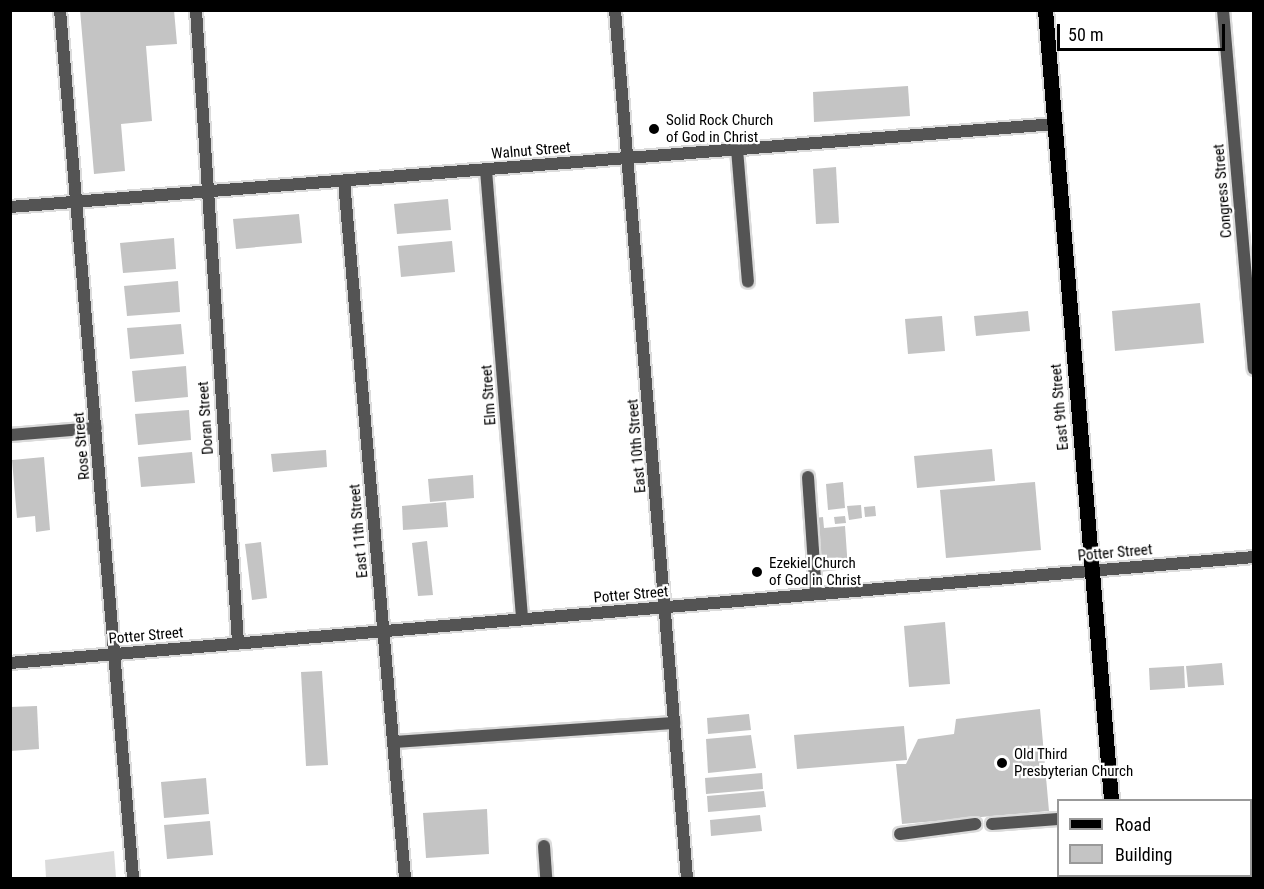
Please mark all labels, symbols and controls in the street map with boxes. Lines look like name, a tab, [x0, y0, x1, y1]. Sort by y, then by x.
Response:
scale bar	[1060, 12, 1228, 50]
text: 50 m	[1068, 24, 1103, 45]
place label: Solid Rock Church of God in Christ	[666, 111, 773, 146]
marker: Solid Rock Church of God in Christ	[647, 122, 661, 136]
street label: Walnut Street	[491, 139, 571, 163]
street label: Congress Street	[1210, 143, 1236, 239]
street label: East 9th Street	[1047, 363, 1073, 451]
street label: Elm Street	[478, 364, 500, 426]
street label: Doran Street	[194, 381, 218, 455]
street label: East 10th Street	[624, 398, 650, 494]
street label: Rose Street	[70, 411, 94, 481]
street label: East 11th Street	[346, 483, 372, 579]
street label: Potter Street	[1077, 541, 1153, 565]
place label: Ezekiel Church of God in Christ	[769, 554, 861, 589]
marker: Ezekiel Church of God in Christ	[750, 565, 764, 579]
street label: Potter Street	[593, 583, 669, 607]
street label: Potter Street	[108, 624, 184, 648]
place label: Old Third Presbyterian Church	[1014, 745, 1133, 780]
marker: Old Third Presbyterian Church	[995, 756, 1009, 770]
legend	[1057, 799, 1252, 877]
text: Road	[1115, 814, 1151, 835]
text: Building	[1115, 844, 1172, 865]

